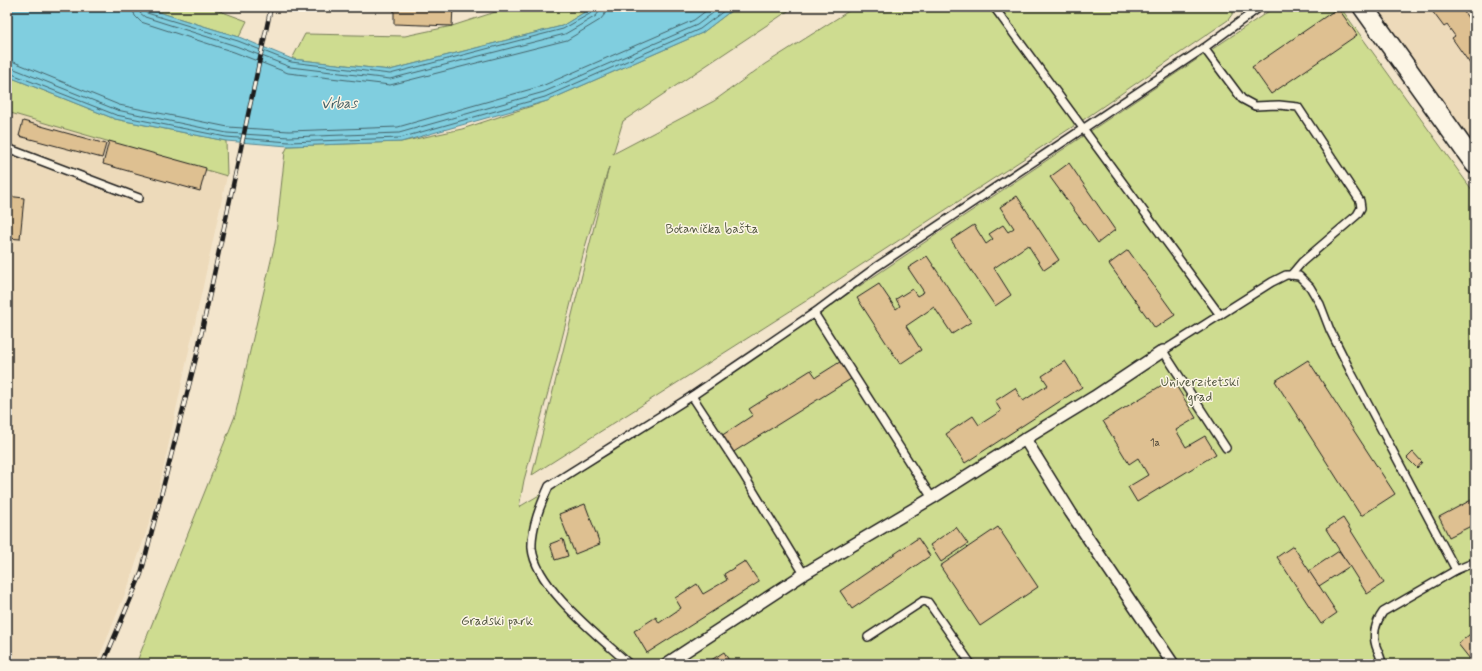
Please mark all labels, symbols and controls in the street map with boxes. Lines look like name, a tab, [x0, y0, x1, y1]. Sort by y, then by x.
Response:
water label: Vrbas	[321, 94, 359, 114]
park label: Botanička bašta	[665, 221, 759, 238]
park label: Univerzitetski grad	[1161, 374, 1239, 406]
house number: 1a	[1150, 436, 1161, 450]
park label: Gradski park	[461, 613, 534, 630]

